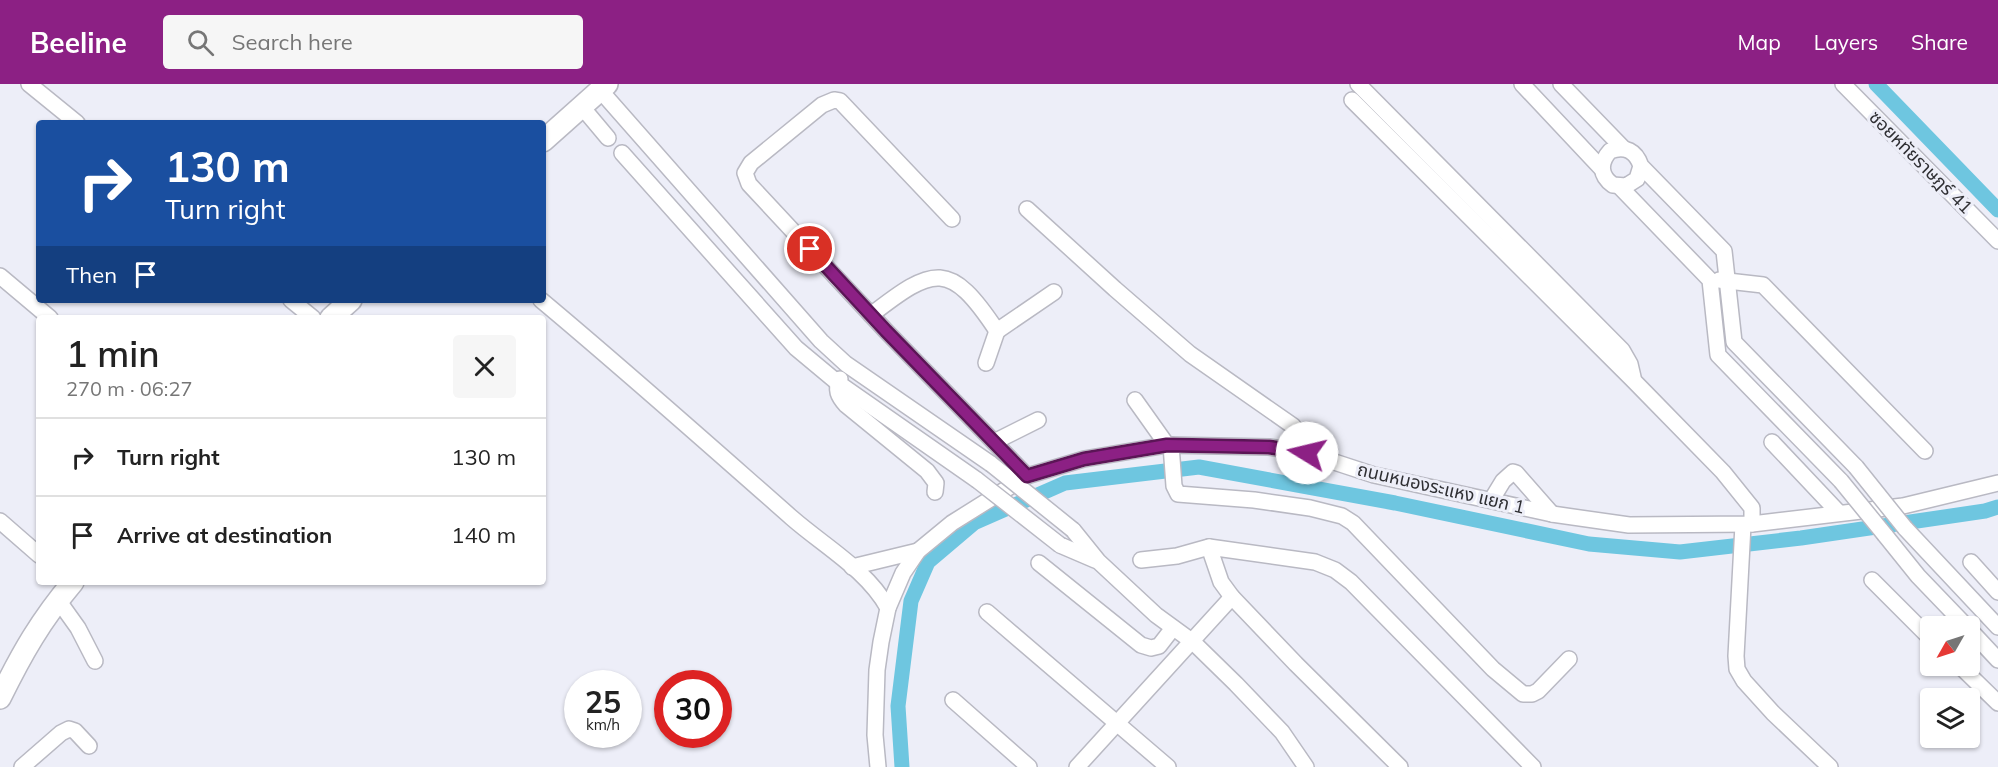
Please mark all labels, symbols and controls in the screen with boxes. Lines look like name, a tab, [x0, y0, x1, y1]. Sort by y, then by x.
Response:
search box	[163, 15, 583, 69]
text: Beeline	[30, 25, 127, 60]
icon: search	[184, 26, 217, 59]
text: Search here	[232, 28, 353, 56]
text: Map	[1738, 29, 1781, 55]
text: Layers	[1814, 29, 1878, 55]
text: Share	[1911, 29, 1968, 55]
street label: ซอยหทัยราษฎร์ 41	[1864, 105, 1978, 219]
text: 130 m	[165, 140, 290, 193]
icon: right	[66, 144, 144, 222]
text: Turn right	[165, 192, 285, 226]
pin	[784, 223, 835, 274]
icon: arrive	[793, 232, 826, 265]
icon: arrive	[129, 258, 162, 291]
text: Then	[66, 261, 117, 289]
text: 1 min	[66, 331, 160, 376]
button: close	[453, 335, 516, 398]
text: 270 m · 06:27	[66, 376, 192, 401]
position arrow	[1275, 421, 1339, 485]
icon: right	[66, 441, 99, 474]
text: Turn right	[117, 443, 220, 471]
text: 130 m	[451, 443, 516, 471]
street label: ถนนหนองระแหง แยก 1	[1355, 458, 1527, 518]
icon: arrive	[66, 519, 99, 552]
text: Arrive at destination	[117, 521, 332, 549]
text: 140 m	[451, 521, 516, 549]
north arrow	[1920, 616, 1980, 676]
map controls	[1920, 616, 1980, 748]
speed limit sign: 30	[654, 670, 732, 748]
text: 25	[585, 683, 621, 721]
button: layers	[1920, 688, 1980, 748]
text: km/h	[586, 715, 620, 734]

